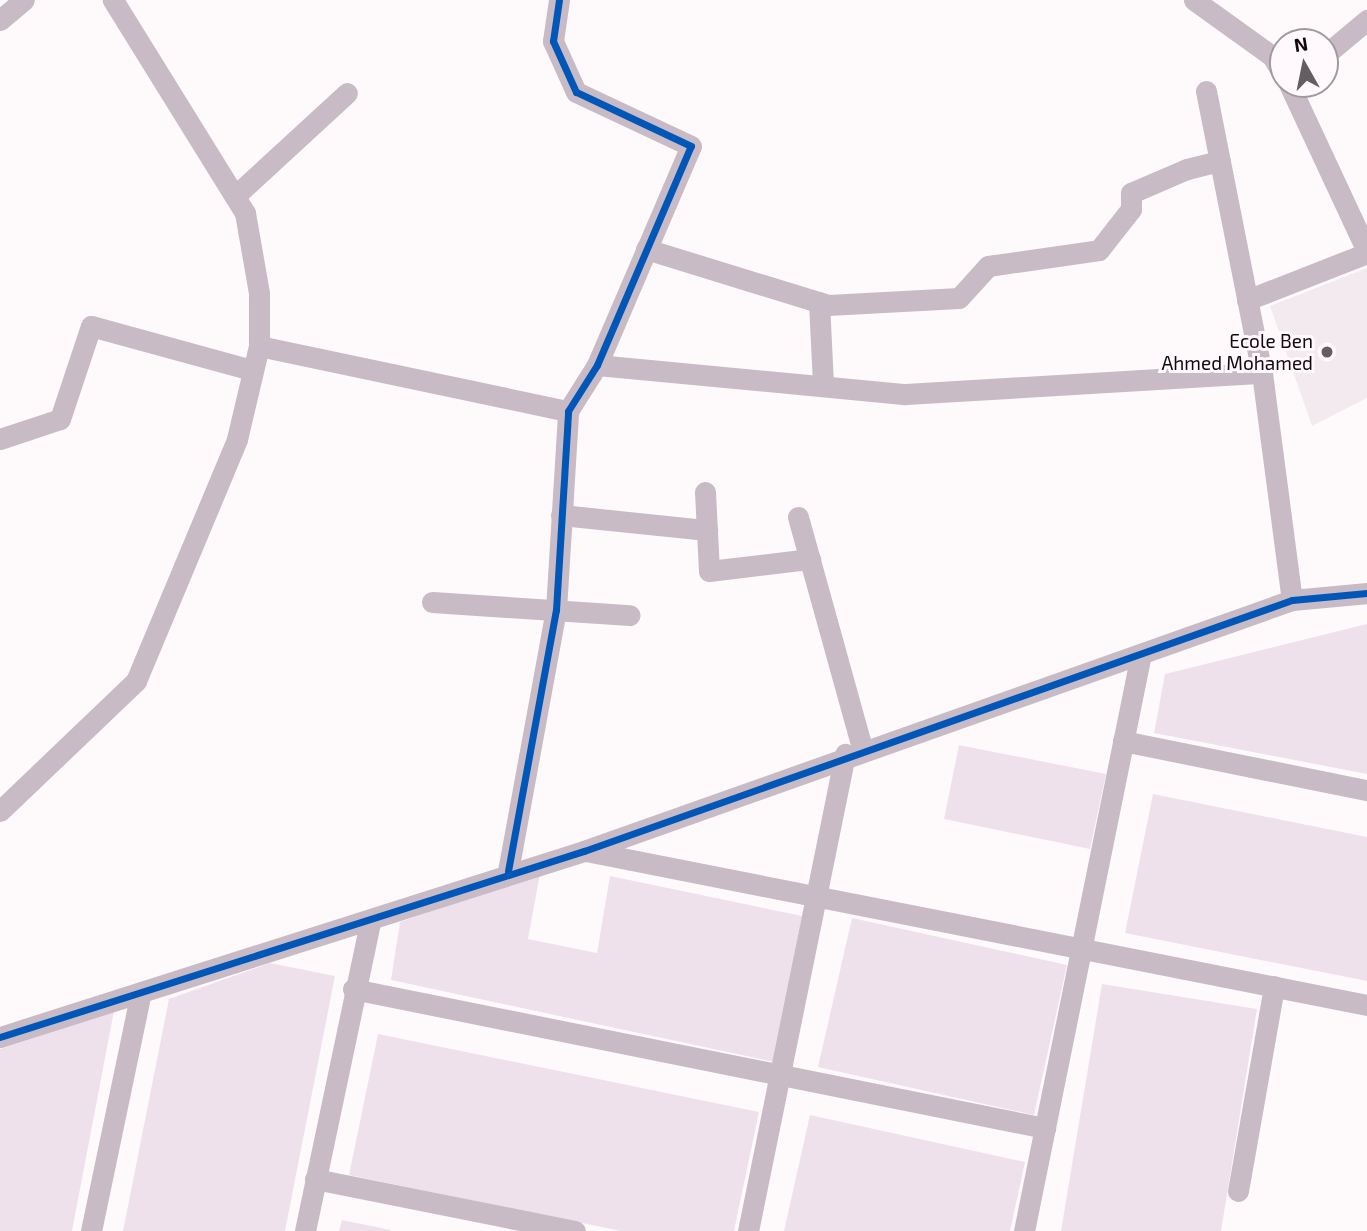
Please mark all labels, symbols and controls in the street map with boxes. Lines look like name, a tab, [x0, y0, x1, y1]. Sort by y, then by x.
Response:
north arrow	[1269, 28, 1339, 98]
text: N	[1292, 31, 1310, 56]
place label: Ecole Ben Ahmed Mohamed	[1162, 330, 1313, 374]
marker: Ecole Ben Ahmed Mohamed	[1319, 344, 1335, 360]

